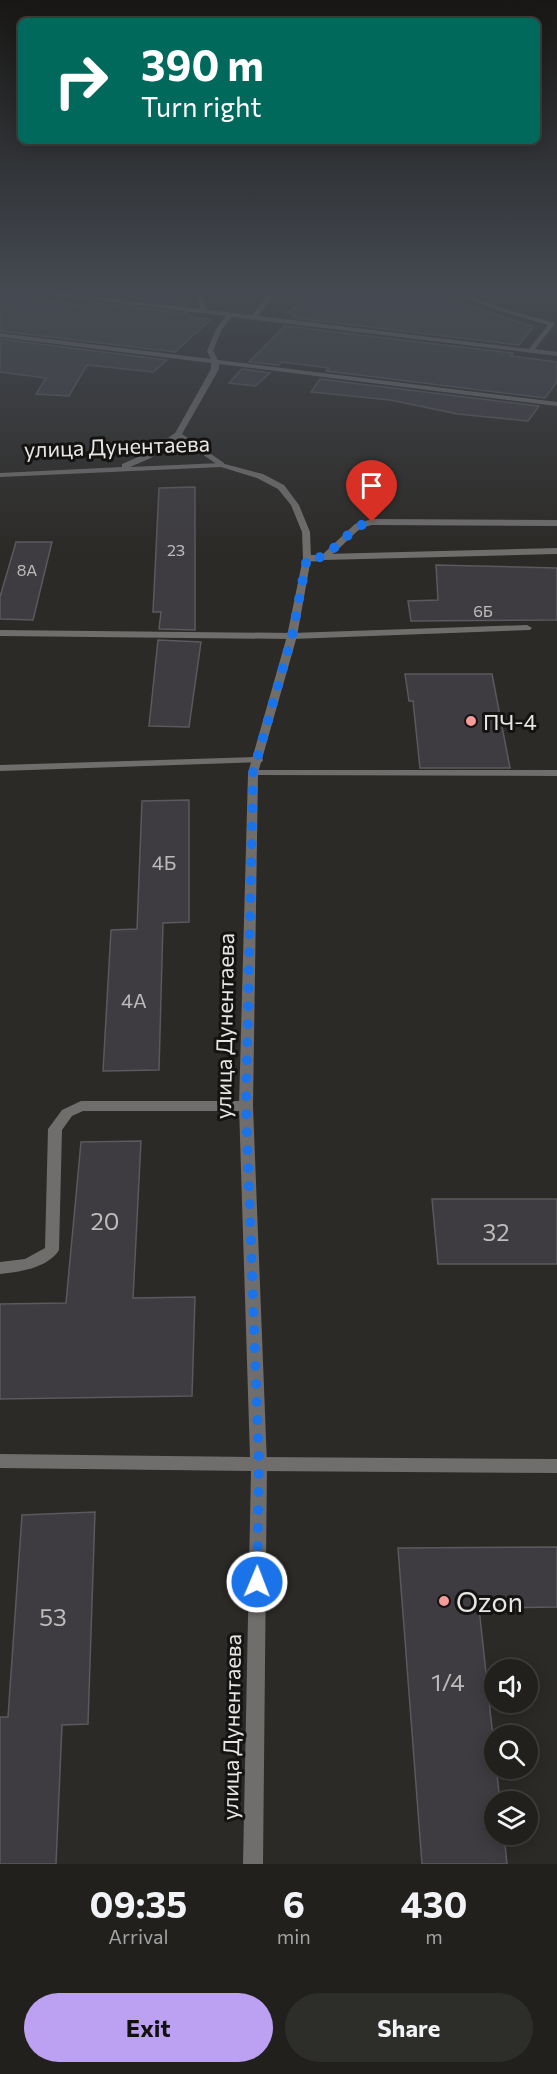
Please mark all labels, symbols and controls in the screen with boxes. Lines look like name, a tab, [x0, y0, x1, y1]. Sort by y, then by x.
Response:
text: 390 m	[141, 38, 264, 90]
icon: right	[42, 42, 120, 120]
text: Turn right	[141, 90, 261, 123]
street label: улица Дунентаева	[24, 429, 210, 463]
pin	[346, 460, 397, 522]
icon: arrive	[355, 469, 388, 502]
house number: 2З	[167, 540, 185, 559]
house number: 8А	[17, 560, 37, 579]
house number: 6Б	[473, 601, 493, 620]
place label: ПЧ-4	[483, 708, 537, 735]
marker: ПЧ-4	[464, 714, 478, 728]
house number: 4Б	[152, 850, 176, 874]
street label: улица Дунентаева	[209, 933, 239, 1119]
house number: 4А	[121, 988, 147, 1012]
house number: 20	[91, 1206, 119, 1235]
house number: 32	[483, 1217, 509, 1246]
position arrow	[225, 1550, 289, 1614]
place label: Ozon	[456, 1585, 523, 1618]
marker: Ozon	[437, 1594, 451, 1608]
house number: 53	[39, 1602, 67, 1631]
street label: улица Дунентаева	[216, 1634, 246, 1820]
map controls	[484, 1659, 538, 1845]
button: sound	[484, 1659, 538, 1713]
house number: 1/4	[431, 1667, 465, 1696]
button: search	[484, 1725, 538, 1779]
button: layers	[484, 1791, 538, 1845]
text: 09:35	[90, 1881, 187, 1925]
text: 6	[283, 1881, 305, 1925]
text: 430	[400, 1881, 467, 1925]
text: Arrival	[108, 1924, 169, 1948]
text: min	[277, 1924, 311, 1948]
text: m	[425, 1924, 443, 1948]
button: Exit	[24, 1993, 273, 2062]
button: Share	[285, 1993, 533, 2062]

